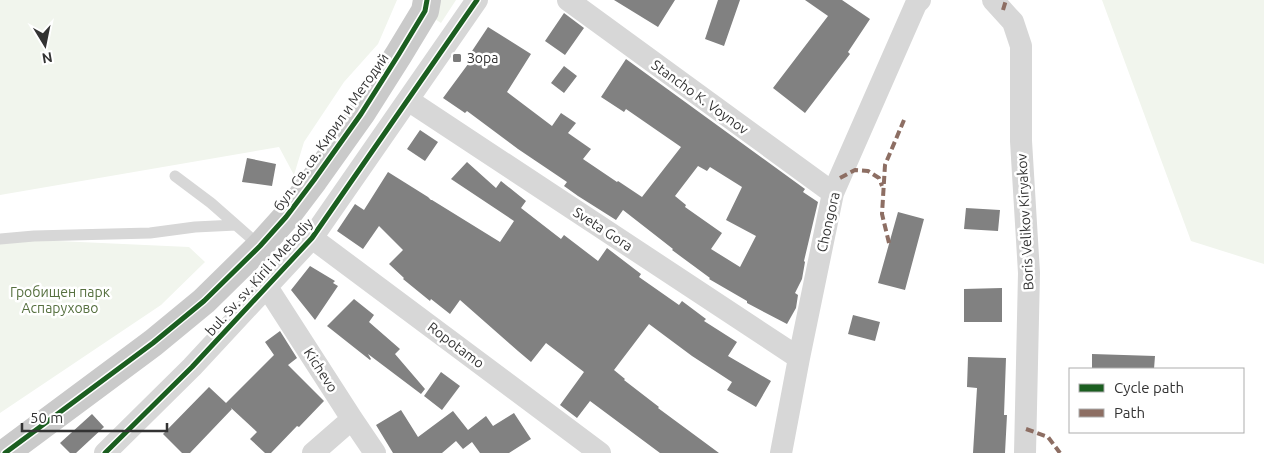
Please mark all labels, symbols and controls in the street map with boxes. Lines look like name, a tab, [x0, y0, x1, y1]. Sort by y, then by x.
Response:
north arrow	[20, 20, 70, 70]
text: N	[41, 49, 54, 67]
street label: бул. Св. св. Кирил и Методий	[270, 50, 392, 214]
place label: Зора	[467, 50, 498, 66]
marker: Зора	[451, 52, 463, 64]
street label: Stancho K. Voynov	[649, 57, 752, 138]
street label: Boris Velikov Kiryakov	[1013, 153, 1037, 291]
street label: Chongora	[813, 190, 843, 254]
street label: Sveta Gora	[570, 204, 636, 254]
street label: bul. Sv. sv. Kiril i Metodiy	[202, 215, 316, 339]
park label: Гробищен парк Аспарухово	[10, 284, 110, 316]
street label: Ropotamo	[425, 319, 487, 371]
street label: Kichevo	[301, 345, 341, 395]
legend	[1069, 368, 1244, 433]
text: Cycle path	[1114, 379, 1184, 396]
scale bar	[22, 400, 168, 432]
text: Path	[1114, 404, 1145, 421]
text: 50 m	[30, 409, 63, 426]

